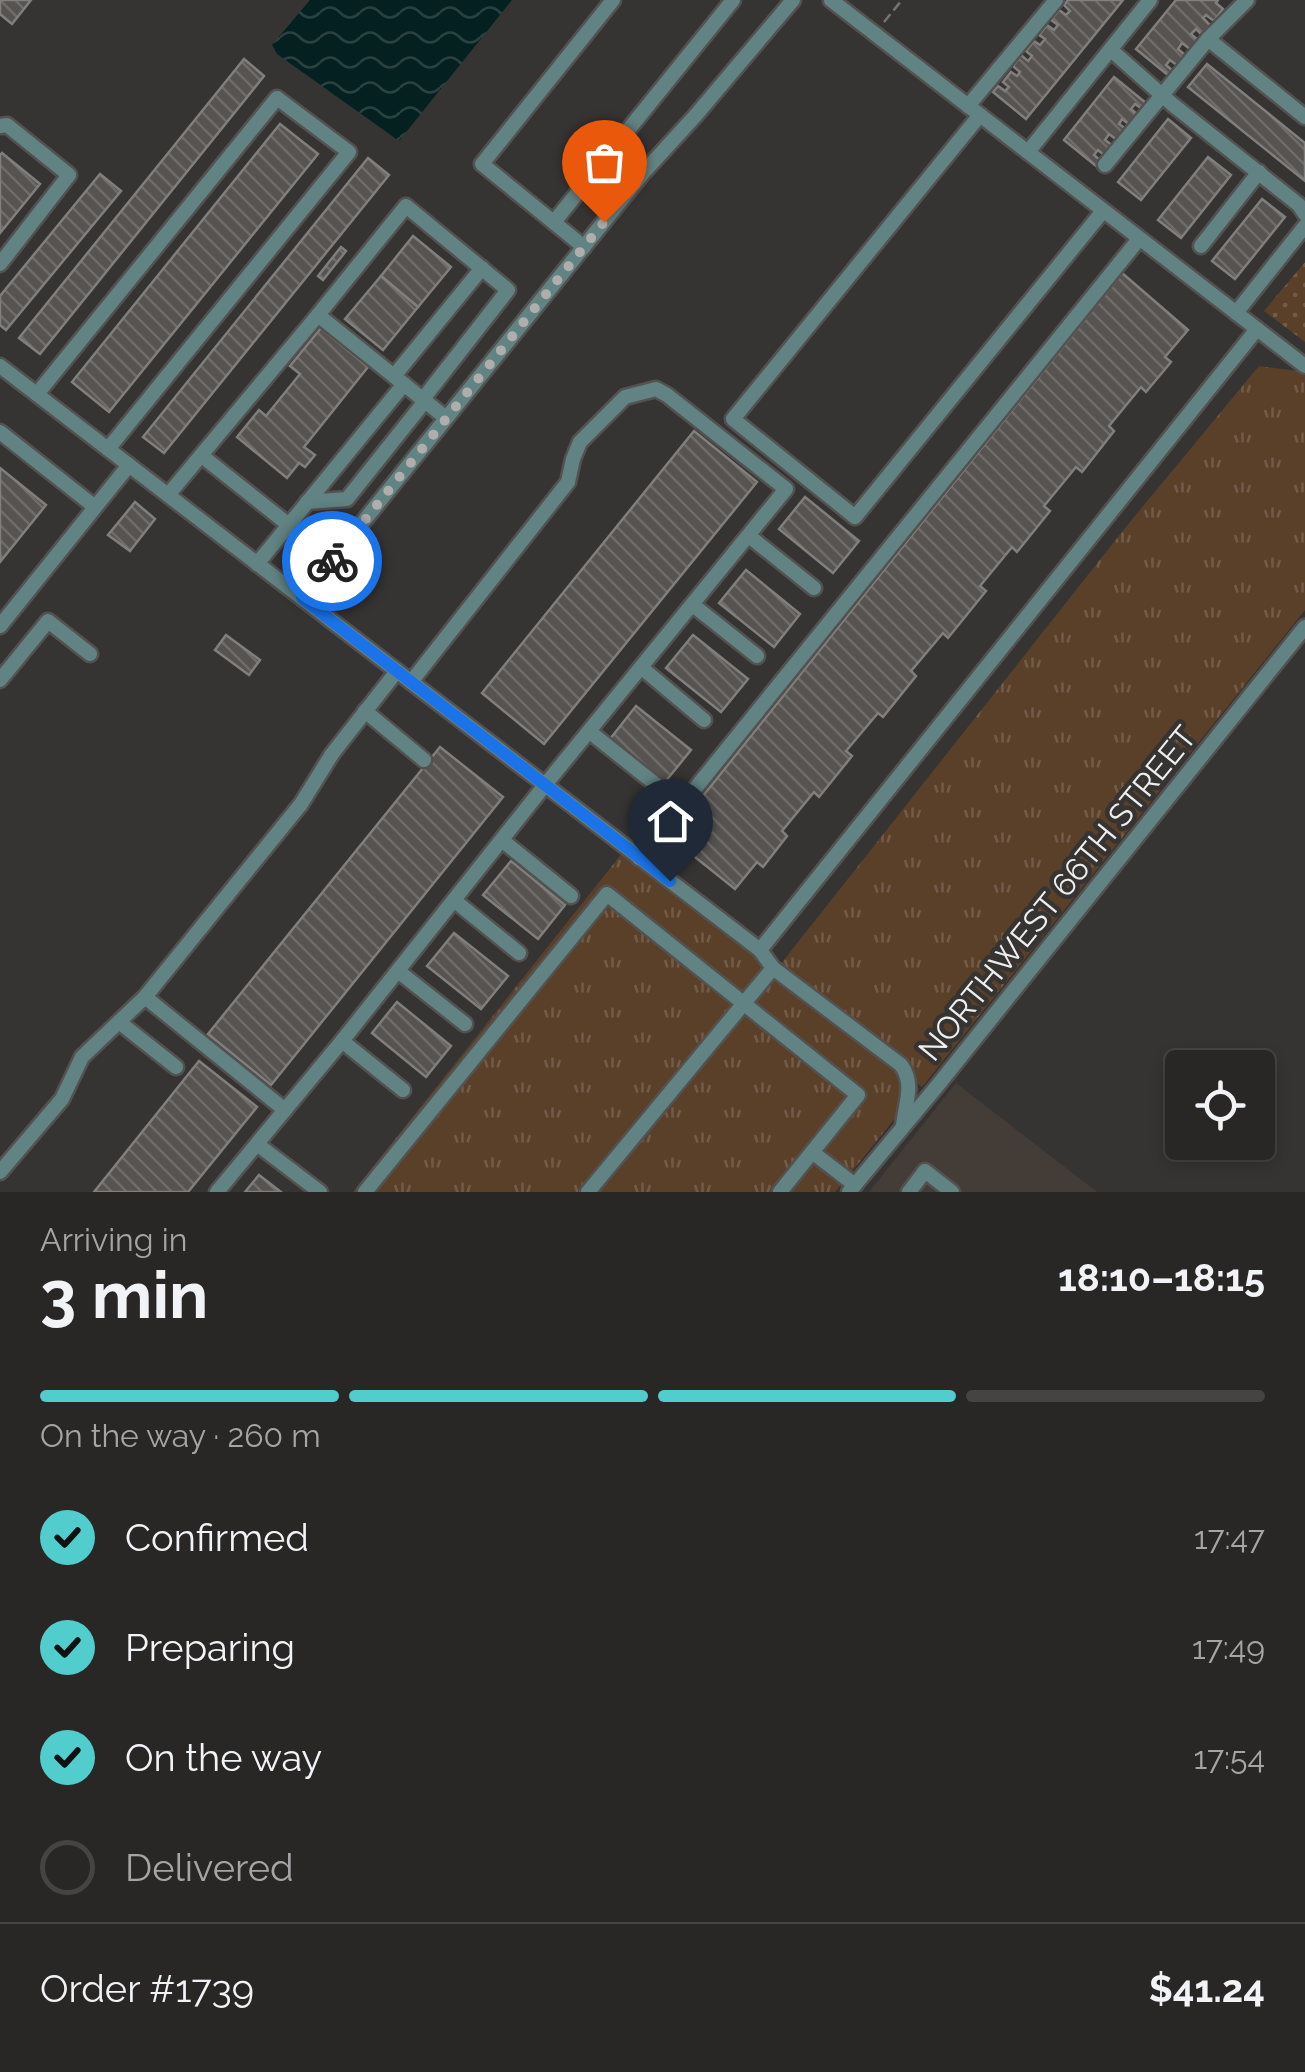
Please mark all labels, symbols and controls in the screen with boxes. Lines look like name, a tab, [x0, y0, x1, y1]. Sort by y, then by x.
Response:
pin	[562, 120, 647, 223]
icon: bag	[577, 135, 632, 190]
courier	[282, 511, 382, 611]
icon: bike	[305, 534, 360, 589]
street label: NORTHWEST 66TH STREET	[911, 718, 1203, 1068]
pin	[628, 779, 713, 882]
icon: home	[643, 794, 698, 849]
map controls	[1165, 1050, 1275, 1160]
button: locate	[1165, 1050, 1275, 1160]
text: Arriving in	[40, 1221, 187, 1258]
text: 18:10–18:15	[1058, 1255, 1265, 1300]
text: 3 min	[40, 1257, 208, 1333]
text: On the way · 260 m	[40, 1417, 321, 1454]
icon: check	[40, 1510, 95, 1565]
text: Confirmed	[125, 1515, 309, 1560]
text: 17:47	[1194, 1519, 1265, 1556]
icon: check	[40, 1620, 95, 1675]
text: Preparing	[125, 1625, 295, 1670]
text: 17:49	[1192, 1629, 1265, 1666]
icon: check	[40, 1730, 95, 1785]
text: On the way	[125, 1735, 322, 1780]
text: 17:54	[1193, 1739, 1265, 1776]
text: Delivered	[125, 1845, 294, 1890]
text: Order #1739	[40, 1966, 254, 2011]
text: $41.24	[1149, 1966, 1265, 2011]

